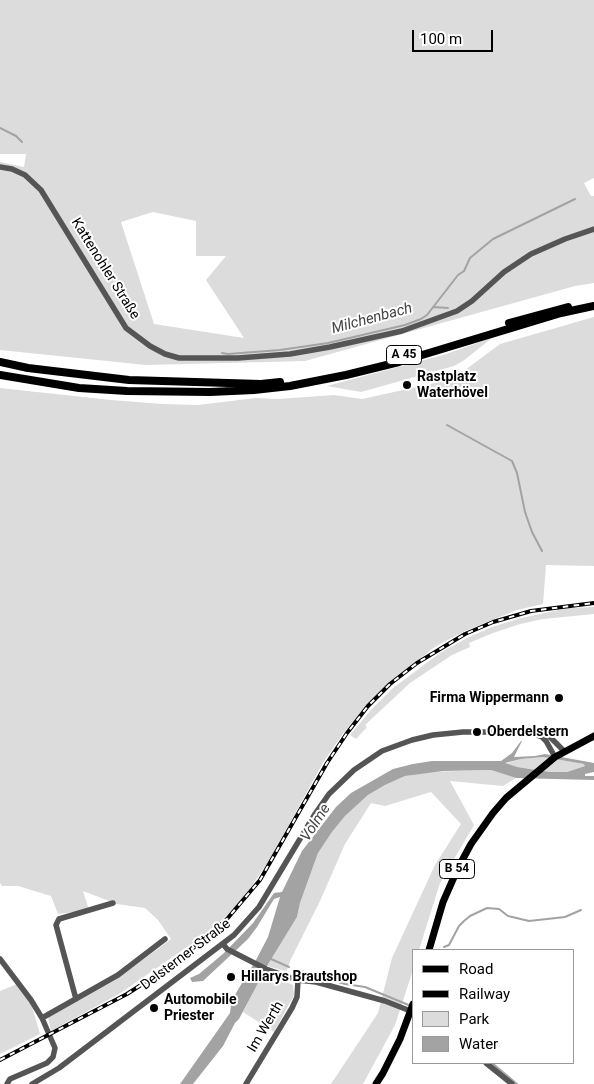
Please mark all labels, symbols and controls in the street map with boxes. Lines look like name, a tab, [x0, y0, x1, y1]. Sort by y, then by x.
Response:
scale bar	[414, 20, 495, 52]
text: 100 m	[420, 30, 462, 48]
street label: Kattenohler Straße	[67, 215, 143, 323]
water label: Milchenbach	[330, 300, 414, 338]
road number: A 45	[386, 346, 422, 364]
place label: Rastplatz Waterhövel	[417, 369, 488, 402]
marker: Rastplatz Waterhövel	[401, 379, 413, 391]
place label: Firma Wippermann	[430, 690, 549, 706]
marker: Firma Wippermann	[553, 692, 565, 704]
place label: Oberdelstern	[487, 724, 569, 740]
marker: Oberdelstern	[471, 726, 483, 738]
water label: Volme	[297, 801, 335, 845]
road number: B 54	[440, 860, 474, 879]
street label: Delsterner Straße	[138, 916, 234, 994]
legend	[412, 949, 574, 1064]
text: Road	[459, 960, 493, 978]
place label: Hillarys Brautshop	[241, 969, 357, 985]
marker: Hillarys Brautshop	[225, 971, 237, 983]
text: Railway	[459, 985, 510, 1003]
place label: Automobile Priester	[164, 992, 237, 1024]
street label: Im Werth	[244, 998, 288, 1056]
marker: Automobile Priester	[148, 1002, 160, 1014]
text: Park	[459, 1010, 489, 1028]
text: Water	[459, 1035, 498, 1053]

